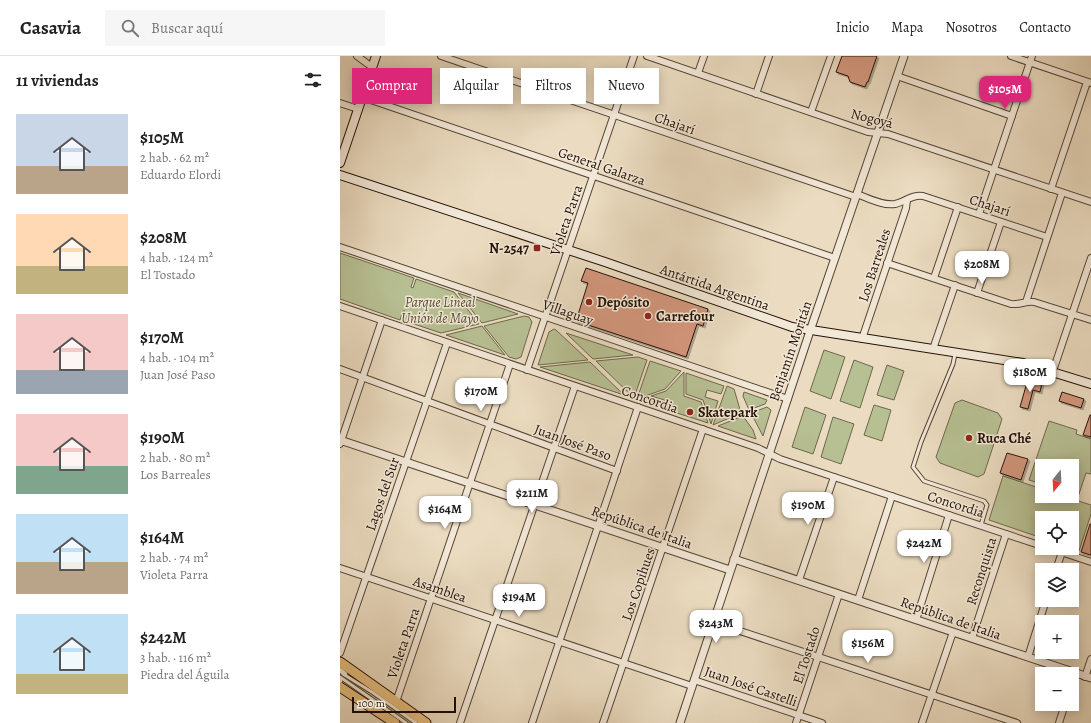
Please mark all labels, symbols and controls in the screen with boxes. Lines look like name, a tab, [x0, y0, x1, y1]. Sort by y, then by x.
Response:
search box	[105, 10, 385, 46]
text: Casavia	[20, 15, 81, 41]
icon: search	[119, 17, 141, 39]
text: Buscar aquí	[151, 18, 223, 38]
text: Inicio	[836, 18, 869, 37]
text: Mapa	[891, 18, 923, 37]
text: Nosotros	[945, 18, 997, 37]
text: Contacto	[1019, 18, 1071, 37]
chip: Comprar	[352, 68, 432, 104]
chip: Alquilar	[440, 68, 513, 104]
chip: Filtros	[521, 68, 586, 104]
chip: Nuevo	[594, 68, 659, 104]
text: 11 viviendas	[16, 69, 99, 92]
icon: filters	[302, 69, 324, 91]
pin: $105M	[977, 76, 1033, 110]
text: $105M	[988, 80, 1022, 97]
street label: Nogoyá	[849, 104, 896, 133]
street label: Chajarí	[652, 108, 698, 139]
text: $105M	[140, 126, 184, 149]
icon: home	[48, 130, 96, 178]
street label: General Galarza	[556, 143, 648, 190]
text: 2 hab. · 62 m²	[140, 149, 209, 166]
text: Eduardo Elordi	[140, 166, 221, 183]
street label: Violeta Parra	[545, 182, 588, 259]
street label: Chajarí	[967, 190, 1013, 221]
text: $208M	[140, 226, 187, 249]
street label: Los Barreales	[854, 226, 895, 304]
icon: home	[48, 230, 96, 278]
place label: N-2547	[489, 239, 529, 258]
marker: N-2547	[532, 243, 542, 253]
text: 4 hab. · 124 m²	[140, 249, 213, 266]
pin: $208M	[954, 251, 1010, 285]
text: $208M	[964, 255, 1000, 272]
street label: Antártida Argentina	[657, 260, 772, 315]
text: El Tostado	[140, 266, 195, 283]
park label: Parque Lineal Unión de Mayo	[401, 293, 479, 328]
place label: Depósito	[597, 293, 649, 312]
street label: Villaguay	[539, 295, 596, 330]
marker: Depósito	[584, 297, 594, 307]
street label: Benjamín Moritán	[764, 298, 817, 404]
place label: Carrefour	[656, 307, 715, 326]
marker: Carrefour	[643, 311, 653, 321]
text: $170M	[140, 326, 184, 349]
icon: home	[48, 330, 96, 378]
text: 4 hab. · 104 m²	[140, 349, 214, 366]
pin: $180M	[1002, 359, 1058, 393]
text: $180M	[1013, 363, 1047, 380]
text: Juan José Paso	[140, 366, 215, 383]
pin: $170M	[453, 378, 509, 412]
street label: Concordia	[619, 381, 681, 418]
text: $170M	[464, 382, 498, 399]
place label: Skatepark	[698, 403, 758, 422]
marker: Skatepark	[685, 407, 695, 417]
street label: Juan José Paso	[532, 420, 614, 465]
text: $190M	[140, 426, 185, 449]
place label: Ruca Ché	[977, 429, 1032, 448]
icon: home	[48, 430, 96, 478]
marker: Ruca Ché	[964, 433, 974, 443]
text: 2 hab. · 80 m²	[140, 449, 210, 466]
street label: Lagos del Sur	[361, 454, 404, 533]
north arrow	[1035, 459, 1079, 503]
map controls	[1035, 459, 1079, 711]
text: Los Barreales	[140, 466, 211, 483]
pin: $211M	[504, 480, 560, 514]
text: $211M	[516, 484, 548, 501]
street label: Concordia	[925, 486, 987, 523]
pin: $190M	[780, 492, 836, 526]
pin: $164M	[417, 496, 473, 530]
text: $190M	[791, 496, 825, 513]
text: $164M	[428, 500, 462, 517]
street label: República de Italia	[589, 501, 695, 554]
button: locate	[1035, 511, 1079, 555]
text: $164M	[140, 526, 184, 549]
icon: home	[48, 530, 96, 578]
pin: $242M	[896, 530, 952, 564]
text: $242M	[906, 534, 942, 551]
street label: Reconquista	[962, 534, 1002, 608]
street label: Los Copihues	[617, 545, 660, 623]
text: 2 hab. · 74 m²	[140, 549, 208, 566]
button: layers	[1035, 563, 1079, 607]
text: Violeta Parra	[140, 566, 208, 583]
street label: Asamblea	[410, 571, 470, 608]
pin: $194M	[491, 584, 547, 618]
text: $194M	[502, 588, 536, 605]
street label: República de Italia	[898, 592, 1004, 645]
street label: Violeta Parra	[382, 605, 425, 682]
pin: $243M	[688, 610, 744, 644]
text: $243M	[699, 614, 733, 631]
button: +	[1035, 615, 1079, 659]
street label: El Tostado	[788, 624, 825, 686]
text: $242M	[140, 626, 187, 649]
icon: home	[48, 630, 96, 678]
pin: $156M	[840, 630, 896, 664]
text: $156M	[851, 634, 885, 651]
text: 3 hab. · 116 m²	[140, 649, 211, 666]
street label: Juan José Castelli	[702, 662, 800, 711]
text: Piedra del Águila	[140, 666, 230, 683]
button: −	[1035, 667, 1079, 711]
scale bar	[352, 695, 456, 714]
text: 100 m	[358, 696, 385, 711]

